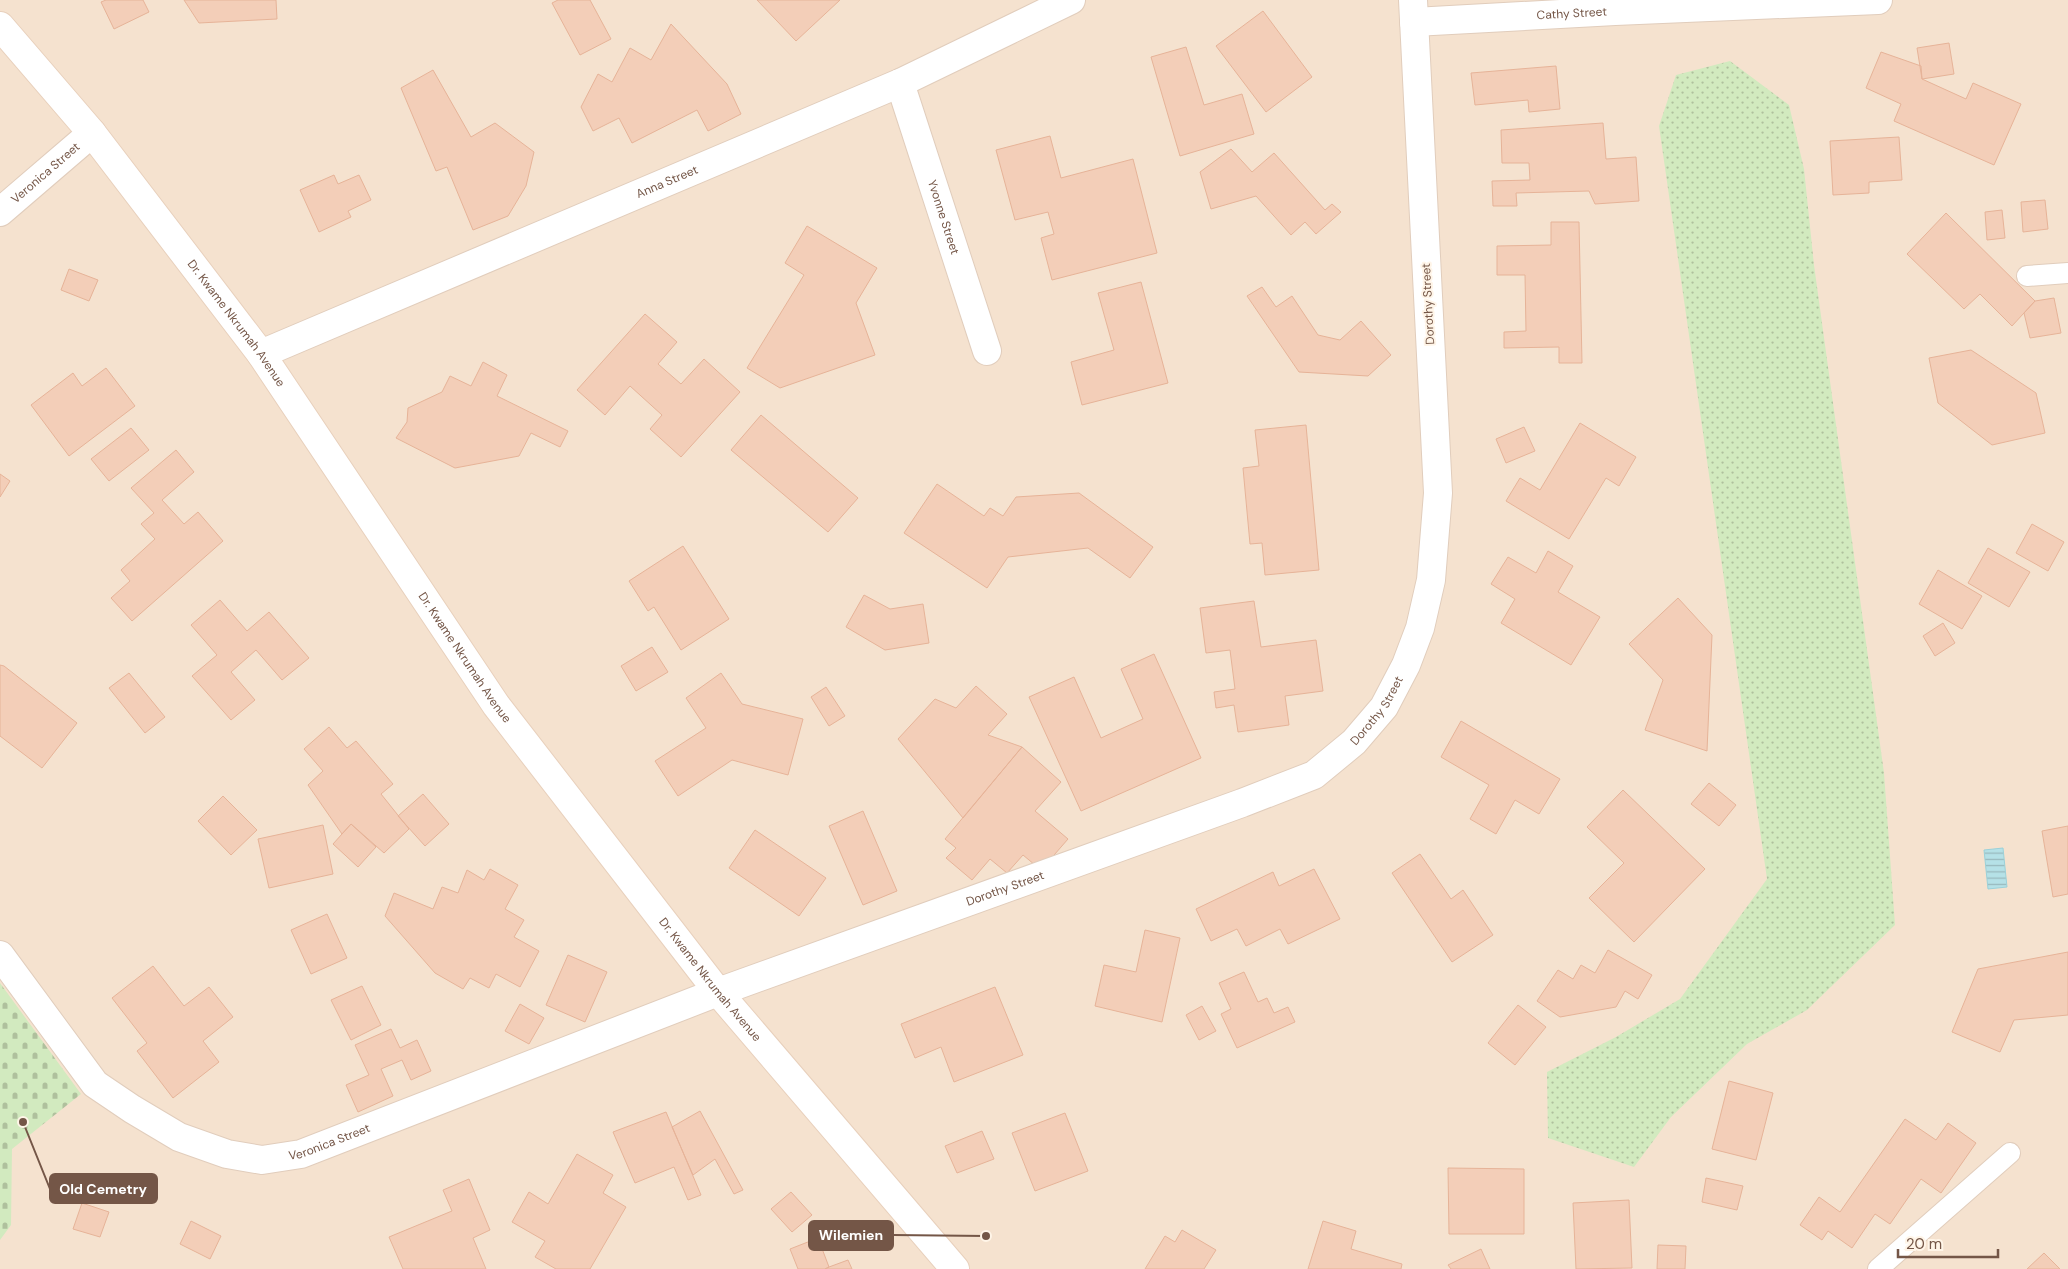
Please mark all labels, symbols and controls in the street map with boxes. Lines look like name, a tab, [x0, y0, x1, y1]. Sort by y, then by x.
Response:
street label: Cathy Street	[1536, 3, 1608, 23]
street label: Veronica Street	[8, 139, 84, 207]
street label: Anna Street	[634, 162, 701, 202]
street label: Yvonne Street	[924, 178, 963, 257]
street label: Dr. Kwame Nkrumah Avenue	[184, 257, 289, 390]
street label: Dorothy Street	[1418, 262, 1438, 345]
street label: Dr. Kwame Nkrumah Avenue	[415, 589, 515, 726]
street label: Dorothy Street	[1347, 673, 1407, 749]
street label: Dorothy Street	[964, 867, 1047, 910]
street label: Dr. Kwame Nkrumah Avenue	[655, 914, 765, 1045]
street label: Veronica Street	[288, 1120, 373, 1164]
callout: Old Cemetry	[50, 1174, 157, 1203]
text: Old Cemetry	[59, 1180, 147, 1198]
callout: Wilemien	[809, 1221, 893, 1250]
text: Wilemien	[819, 1226, 883, 1244]
scale bar	[1898, 1226, 1998, 1258]
text: 20 m	[1906, 1234, 1942, 1254]

